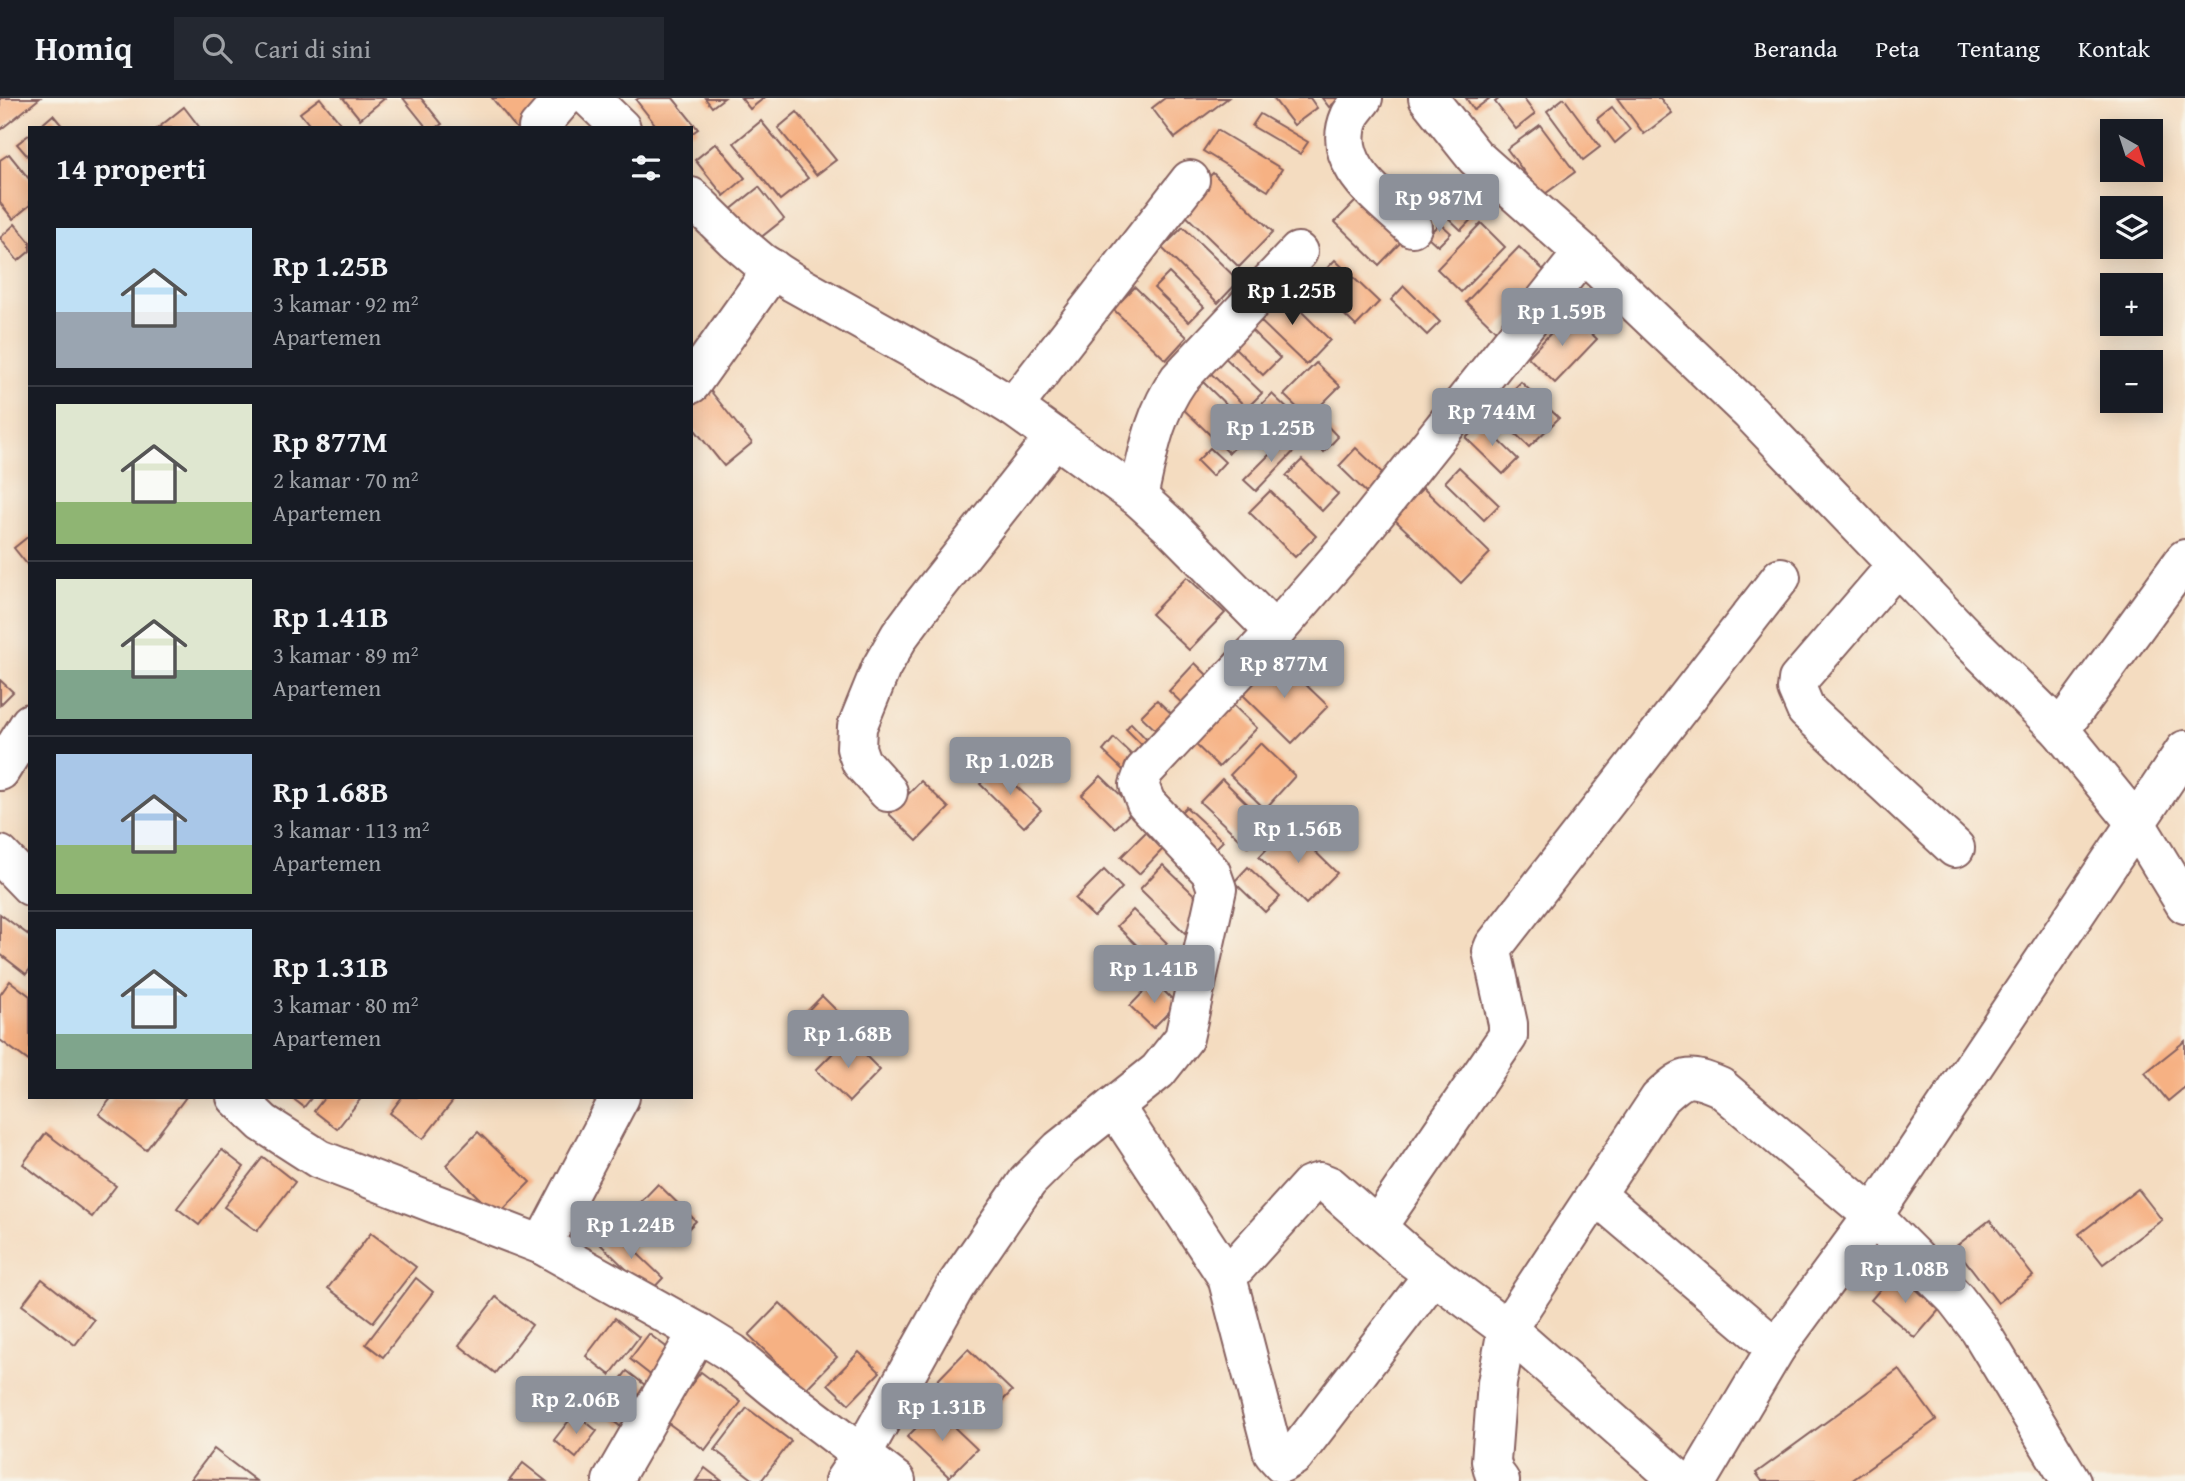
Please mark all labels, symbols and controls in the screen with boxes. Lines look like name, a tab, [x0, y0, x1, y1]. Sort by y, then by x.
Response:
search box	[174, 17, 664, 80]
text: Homiq	[35, 24, 132, 72]
icon: search	[198, 29, 236, 67]
text: Cari di sini	[254, 29, 371, 68]
text: Beranda	[1754, 31, 1838, 66]
text: Peta	[1876, 31, 1920, 66]
text: Tentang	[1958, 31, 2040, 66]
text: Kontak	[2078, 31, 2150, 66]
north arrow	[2100, 119, 2163, 182]
map controls	[2100, 119, 2163, 413]
text: 14 properti	[56, 146, 206, 190]
icon: filters	[627, 149, 665, 187]
pin: Rp 987M	[1374, 174, 1504, 234]
text: Rp 987M	[1395, 180, 1483, 213]
button: layers	[2100, 196, 2163, 259]
text: Rp 1.25B	[273, 243, 389, 287]
icon: home	[112, 256, 196, 340]
pin: Rp 1.25B	[1220, 268, 1364, 327]
text: Rp 1.25B	[1248, 273, 1336, 306]
button: +	[2100, 273, 2163, 336]
text: 3 kamar · 92 m²	[273, 287, 419, 320]
pin: Rp 1.59B	[1490, 288, 1634, 348]
text: Rp 1.59B	[1518, 294, 1606, 327]
text: Apartemen	[273, 320, 381, 353]
button: −	[2100, 350, 2163, 413]
pin: Rp 744M	[1427, 388, 1557, 448]
text: Rp 744M	[1448, 394, 1536, 427]
pin: Rp 1.25B	[1199, 404, 1343, 464]
text: Rp 1.25B	[1227, 410, 1315, 443]
text: Rp 877M	[273, 419, 388, 463]
icon: home	[112, 432, 196, 516]
text: 2 kamar · 70 m²	[273, 463, 419, 496]
text: Apartemen	[273, 496, 381, 529]
text: Rp 1.41B	[273, 594, 389, 638]
icon: home	[112, 607, 196, 691]
text: 3 kamar · 89 m²	[273, 638, 419, 671]
pin: Rp 877M	[1219, 640, 1349, 700]
text: Rp 877M	[1240, 646, 1328, 679]
text: Apartemen	[273, 671, 381, 704]
pin: Rp 1.02B	[938, 738, 1082, 797]
text: Rp 1.02B	[966, 743, 1054, 776]
text: Rp 1.68B	[273, 769, 389, 813]
icon: home	[112, 782, 196, 866]
pin: Rp 1.56B	[1226, 806, 1370, 865]
text: Rp 1.56B	[1254, 811, 1342, 844]
text: 3 kamar · 113 m²	[273, 813, 430, 846]
text: Apartemen	[273, 846, 381, 879]
text: Rp 1.31B	[273, 944, 389, 988]
pin: Rp 1.41B	[1082, 946, 1226, 1005]
text: Rp 1.41B	[1110, 951, 1198, 984]
icon: home	[112, 957, 196, 1041]
text: 3 kamar · 80 m²	[273, 988, 419, 1021]
pin: Rp 1.68B	[776, 1010, 920, 1070]
text: Rp 1.68B	[804, 1016, 892, 1049]
text: Apartemen	[273, 1021, 381, 1054]
pin: Rp 1.24B	[559, 1202, 703, 1261]
text: Rp 1.24B	[587, 1207, 675, 1240]
pin: Rp 1.08B	[1833, 1246, 1977, 1305]
text: Rp 1.08B	[1861, 1251, 1949, 1284]
pin: Rp 2.06B	[504, 1376, 648, 1436]
text: Rp 2.06B	[532, 1382, 620, 1415]
pin: Rp 1.31B	[870, 1384, 1014, 1443]
text: Rp 1.31B	[898, 1389, 986, 1422]

